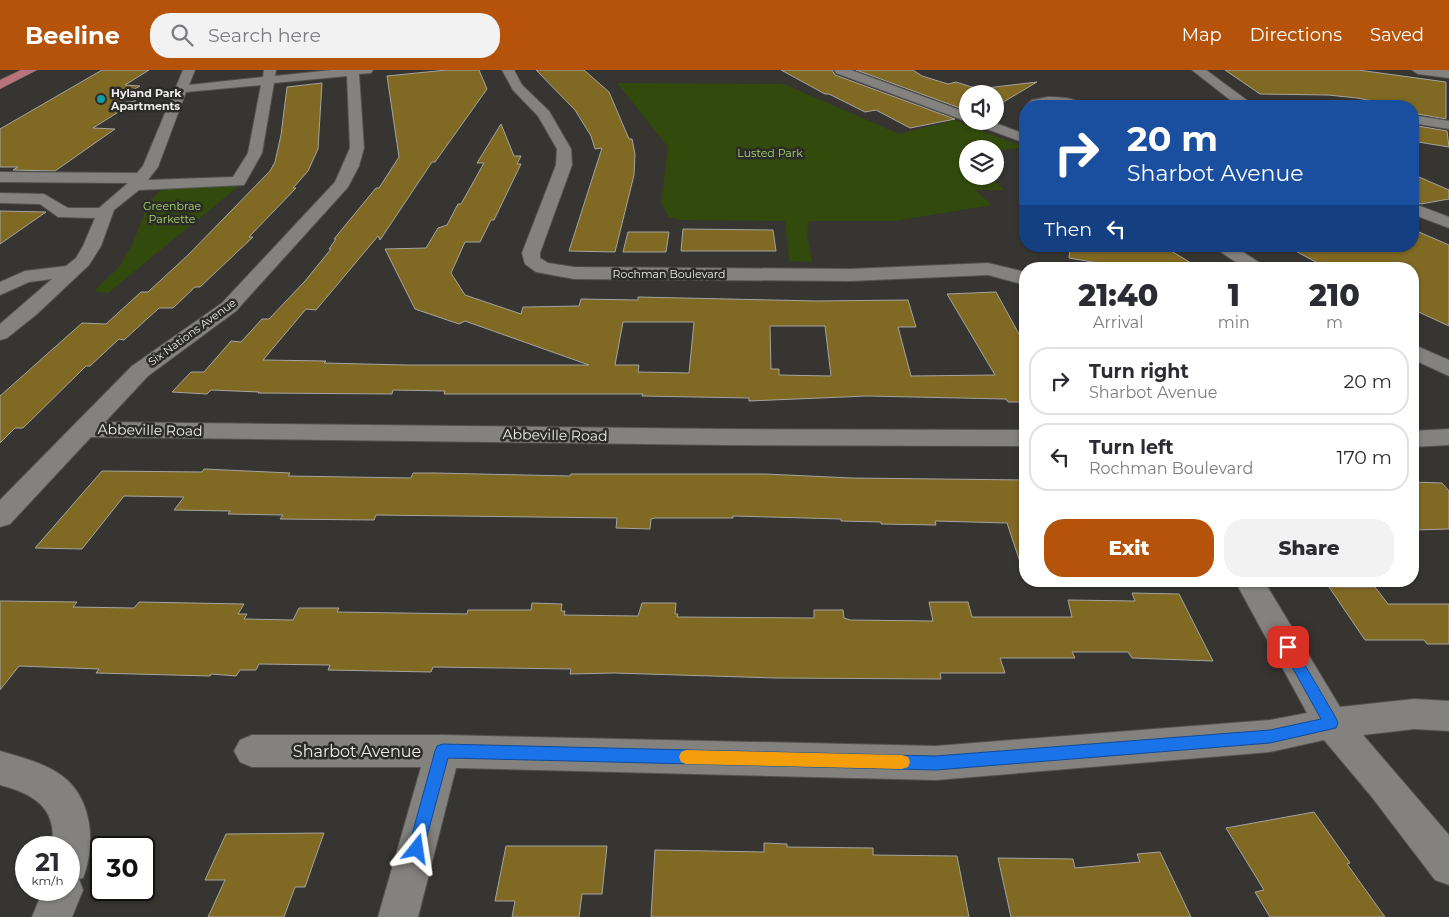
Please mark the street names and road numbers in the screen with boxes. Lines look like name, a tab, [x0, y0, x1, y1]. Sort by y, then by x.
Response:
street label: Rochman Boulevard	[613, 267, 725, 281]
street label: Six Nations Avenue	[145, 295, 239, 369]
street label: Abbeville Road	[97, 420, 203, 440]
street label: Abbeville Road	[502, 425, 608, 445]
street label: Sharbot Avenue	[293, 742, 421, 761]

